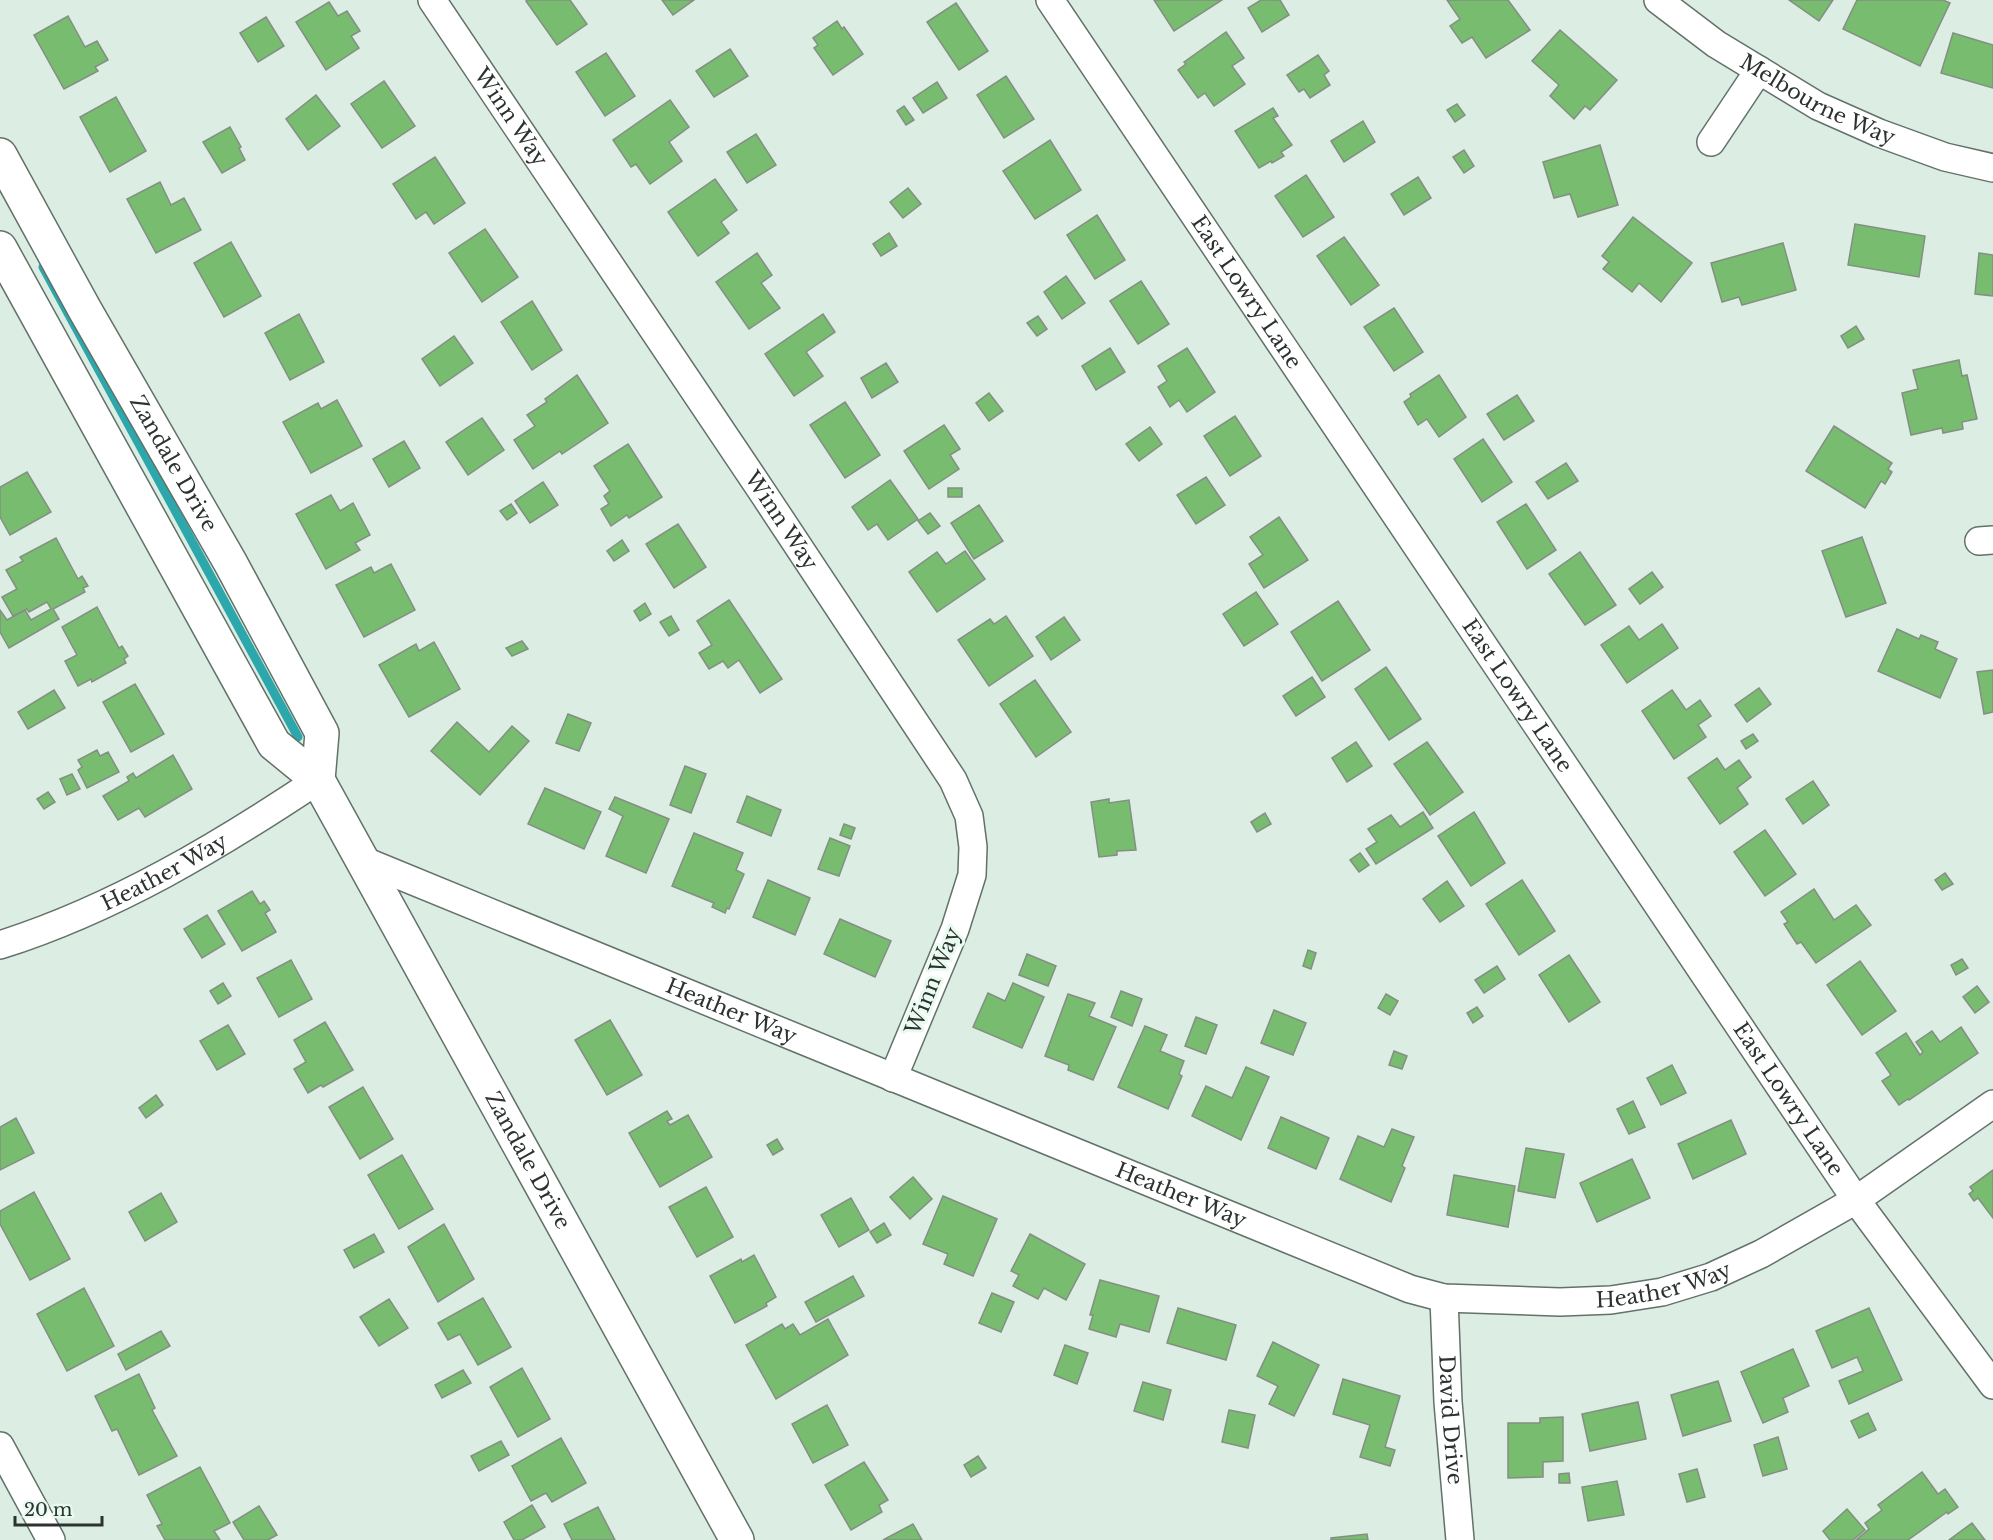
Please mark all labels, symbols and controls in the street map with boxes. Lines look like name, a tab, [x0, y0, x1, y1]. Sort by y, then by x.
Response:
street label: Melbourne Way	[1735, 49, 1899, 151]
street label: Winn Way	[468, 62, 553, 172]
street label: East Lowry Lane	[1186, 211, 1307, 374]
street label: Zandale Drive	[124, 391, 223, 536]
street label: Winn Way	[739, 465, 824, 576]
street label: East Lowry Lane	[1456, 614, 1578, 777]
street label: Heather Way	[97, 828, 233, 917]
street label: Winn Way	[899, 923, 966, 1039]
street label: Heather Way	[662, 973, 801, 1050]
street label: East Lowry Lane	[1727, 1017, 1849, 1181]
street label: Zandale Drive	[479, 1087, 576, 1234]
street label: Heather Way	[1112, 1157, 1251, 1234]
street label: Heather Way	[1595, 1256, 1736, 1314]
street label: David Drive	[1433, 1354, 1468, 1486]
scale bar	[15, 1489, 102, 1527]
text: 20 m	[24, 1499, 72, 1521]

